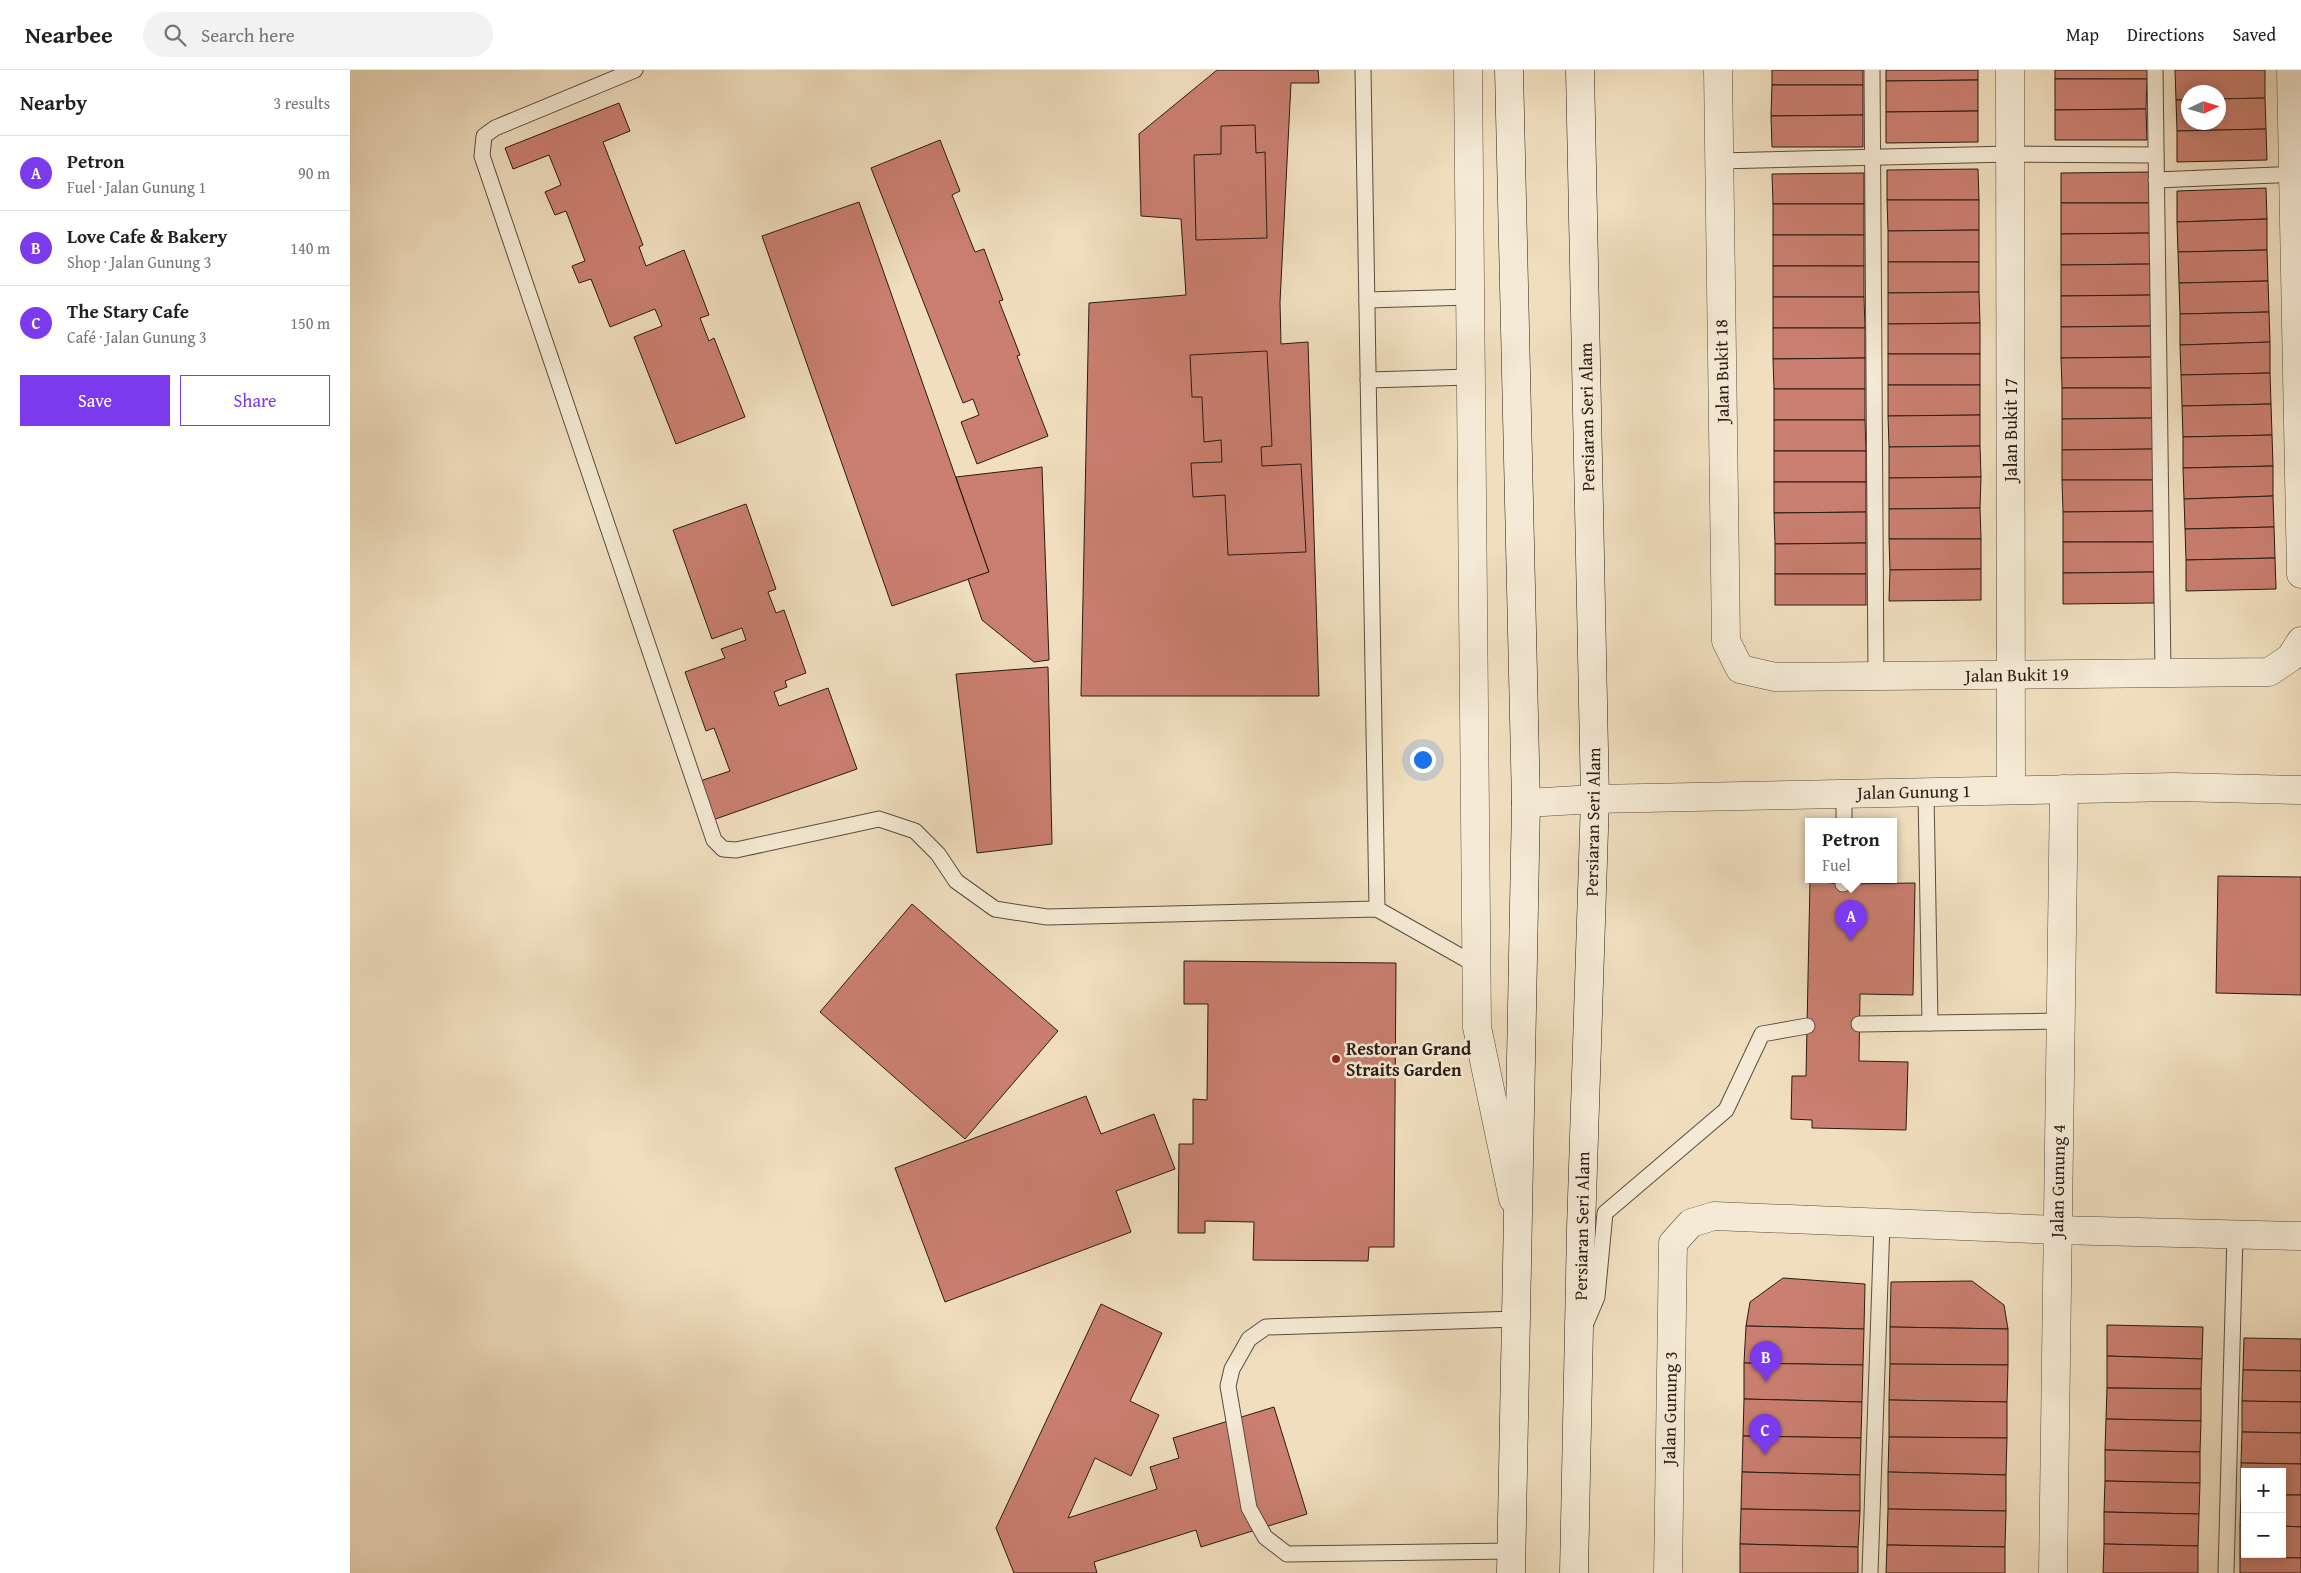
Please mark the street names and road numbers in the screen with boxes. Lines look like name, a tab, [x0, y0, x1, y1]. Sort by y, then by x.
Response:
street label: Jalan Bukit 18	[1707, 319, 1736, 425]
street label: Persiaran Seri Alam	[1572, 342, 1601, 492]
street label: Jalan Bukit 17	[1997, 378, 2024, 484]
street label: Jalan Bukit 19	[1963, 660, 2069, 689]
street label: Persiaran Seri Alam	[1578, 747, 1607, 897]
street label: Jalan Gunung 1	[1855, 777, 1971, 806]
street label: Jalan Gunung 4	[2043, 1124, 2072, 1240]
street label: Persiaran Seri Alam	[1567, 1151, 1596, 1301]
street label: Jalan Gunung 3	[1655, 1351, 1684, 1467]

